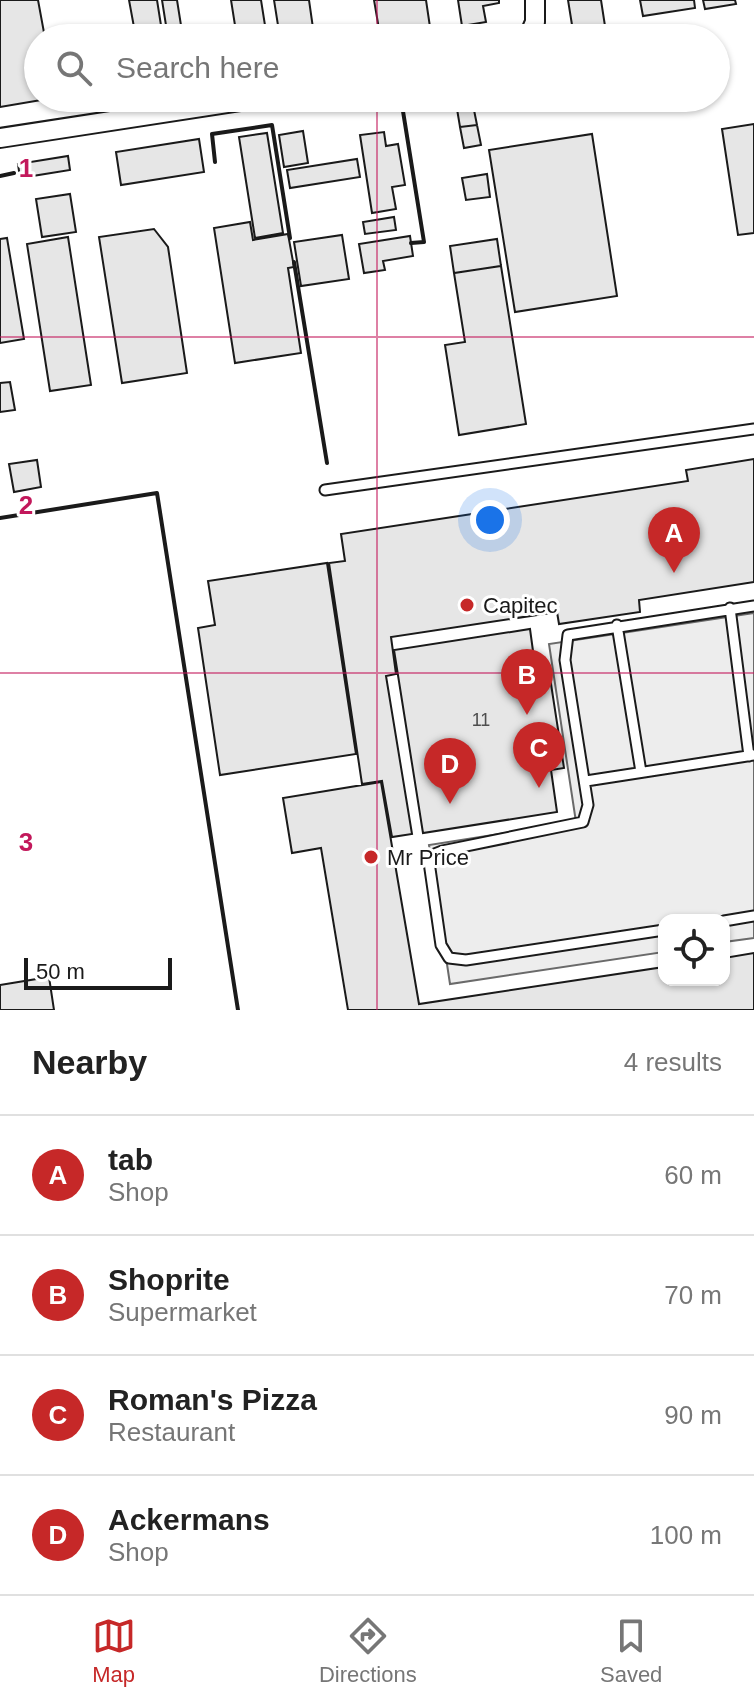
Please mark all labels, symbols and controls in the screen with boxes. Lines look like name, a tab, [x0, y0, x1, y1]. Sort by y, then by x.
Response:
search box	[24, 24, 730, 112]
icon: search	[52, 46, 96, 90]
text: Search here	[116, 51, 279, 84]
text: 1	[19, 153, 33, 183]
text: 2	[19, 490, 33, 520]
your location	[470, 500, 510, 540]
pin: A	[648, 507, 700, 573]
place label: Capitec	[483, 593, 558, 618]
marker: Capitec	[458, 596, 476, 614]
pin: B	[501, 649, 553, 715]
house number: 11	[472, 710, 490, 730]
pin: C	[513, 722, 565, 788]
pin: D	[424, 738, 476, 804]
text: 3	[19, 827, 33, 857]
place label: Mr Price	[387, 845, 469, 870]
marker: Mr Price	[362, 848, 380, 866]
map controls	[658, 914, 730, 986]
button: locate	[658, 914, 730, 986]
scale bar	[24, 954, 172, 990]
text: 50 m	[36, 959, 85, 984]
text: Nearby	[32, 1043, 147, 1081]
text: 4 results	[624, 1047, 722, 1077]
text: tab	[108, 1143, 153, 1176]
text: A	[49, 1160, 67, 1190]
text: 60 m	[664, 1160, 722, 1190]
text: Shop	[108, 1177, 169, 1207]
text: Shoprite	[108, 1263, 230, 1296]
text: B	[49, 1280, 67, 1310]
text: 70 m	[664, 1280, 722, 1310]
text: Supermarket	[108, 1297, 257, 1327]
text: Roman's Pizza	[108, 1383, 317, 1416]
text: C	[49, 1400, 67, 1430]
text: 90 m	[664, 1400, 722, 1430]
text: Restaurant	[108, 1417, 235, 1447]
text: Ackermans	[108, 1503, 270, 1536]
text: D	[49, 1520, 67, 1550]
text: 100 m	[650, 1520, 722, 1550]
text: Shop	[108, 1537, 169, 1567]
tab: Map	[92, 1614, 136, 1688]
tab: Directions	[319, 1614, 417, 1688]
tab: Saved	[600, 1614, 662, 1688]

